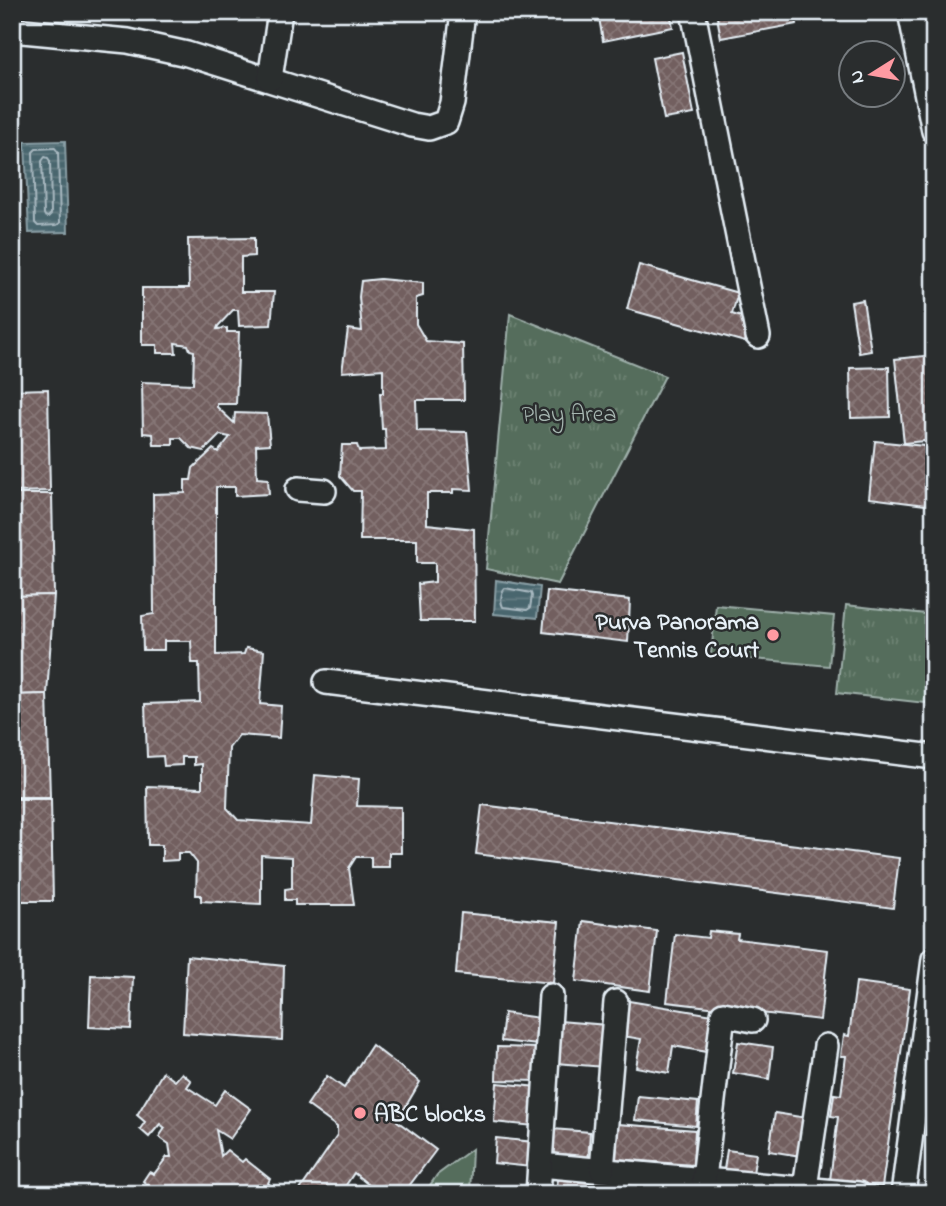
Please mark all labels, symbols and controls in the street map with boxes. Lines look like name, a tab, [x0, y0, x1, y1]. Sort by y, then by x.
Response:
north arrow	[838, 38, 908, 108]
text: N	[843, 68, 872, 86]
park label: Play Area	[522, 398, 616, 434]
place label: Purva Panorama Tennis Court	[596, 606, 760, 669]
marker: Purva Panorama Tennis Court	[765, 627, 781, 643]
place label: ABC blocks	[374, 1098, 486, 1133]
marker: ABC blocks	[352, 1105, 368, 1121]

